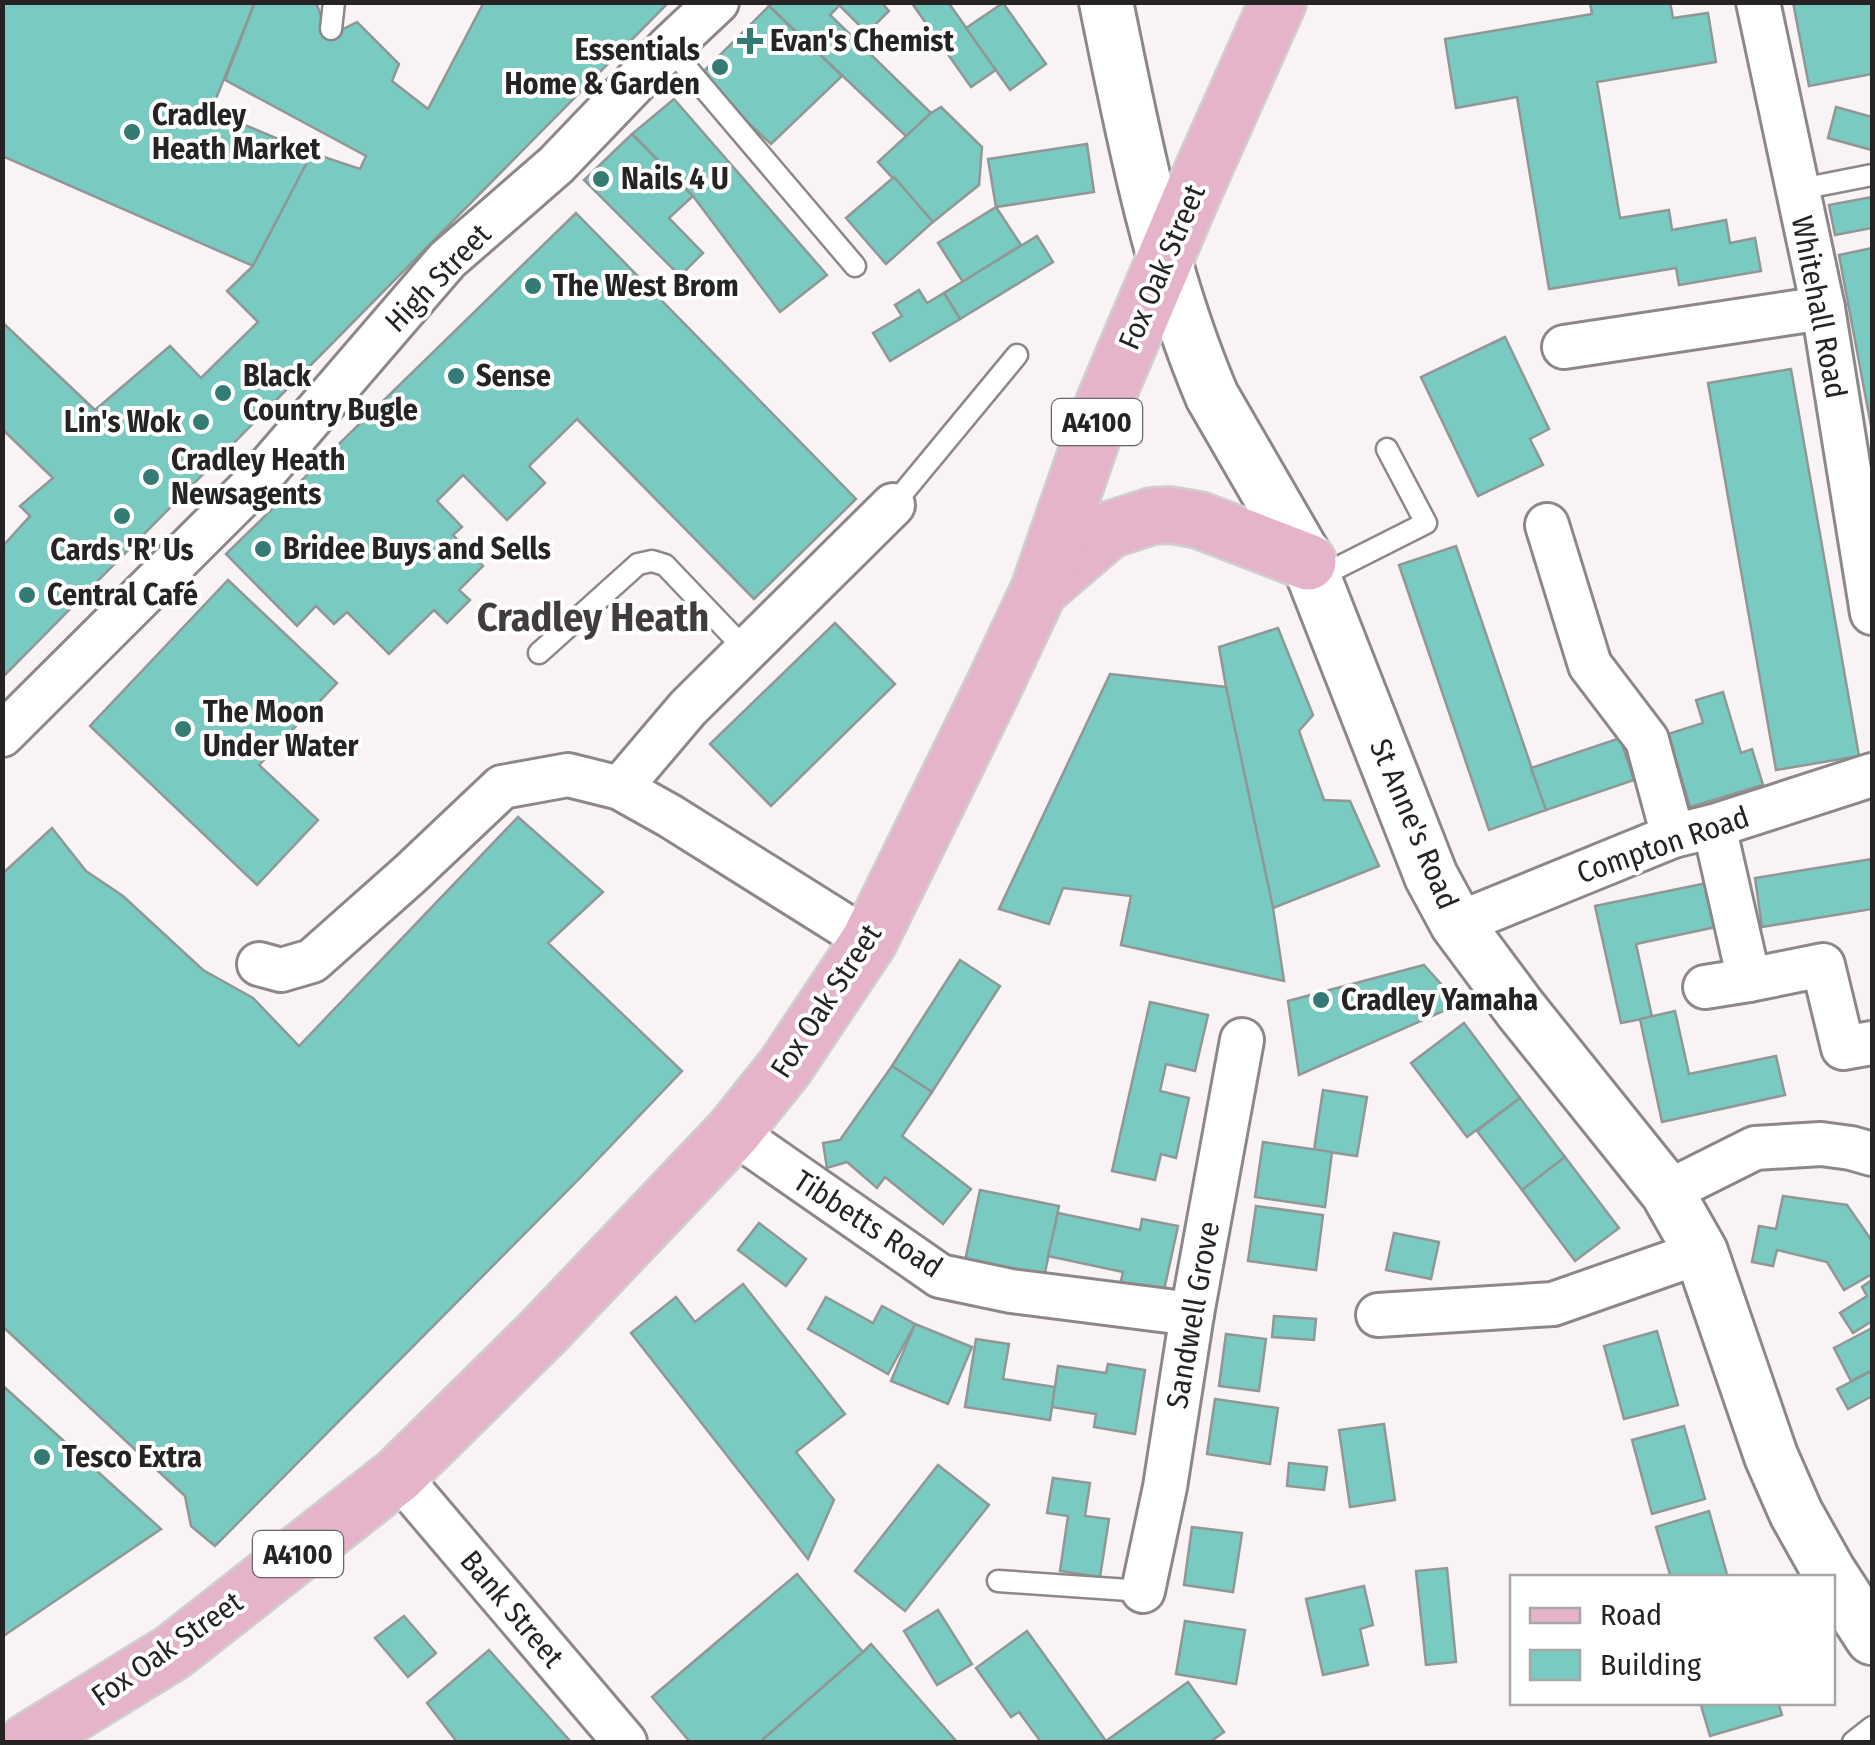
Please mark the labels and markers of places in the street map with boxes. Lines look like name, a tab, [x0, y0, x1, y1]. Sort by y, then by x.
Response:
place label: Evan's Chemist	[770, 23, 954, 59]
marker: Evan's Chemist	[739, 30, 761, 52]
place label: Essentials Home & Garden	[505, 32, 700, 102]
marker: Essentials Home & Garden	[709, 56, 731, 78]
place label: Cradley Heath Market	[152, 97, 321, 167]
marker: Cradley Heath Market	[121, 121, 143, 143]
place label: Nails 4 U	[621, 161, 729, 197]
marker: Nails 4 U	[590, 168, 612, 190]
place label: The West Brom	[553, 268, 739, 304]
marker: The West Brom	[522, 275, 544, 297]
place label: Black Country Bugle	[243, 358, 418, 428]
place label: Sense	[476, 358, 551, 394]
marker: Sense	[445, 365, 467, 387]
marker: Black Country Bugle	[212, 382, 234, 404]
place label: Lin's Wok	[64, 404, 182, 440]
marker: Lin's Wok	[190, 411, 212, 433]
place label: Cradley Heath Newsagents	[171, 442, 345, 512]
marker: Cradley Heath Newsagents	[140, 466, 162, 488]
marker: Cards 'R' Us	[111, 505, 133, 527]
place label: Bridee Buys and Sells	[283, 531, 551, 567]
place label: Cards 'R' Us	[50, 532, 194, 568]
marker: Bridee Buys and Sells	[252, 538, 274, 560]
place label: Central Café	[47, 577, 198, 613]
marker: Central Café	[16, 584, 38, 606]
place label: The Moon Under Water	[203, 694, 360, 764]
marker: The Moon Under Water	[172, 718, 194, 740]
place label: Cradley Yamaha	[1341, 982, 1538, 1018]
marker: Cradley Yamaha	[1310, 989, 1332, 1011]
place label: Tesco Extra	[62, 1439, 202, 1475]
marker: Tesco Extra	[31, 1446, 53, 1468]

